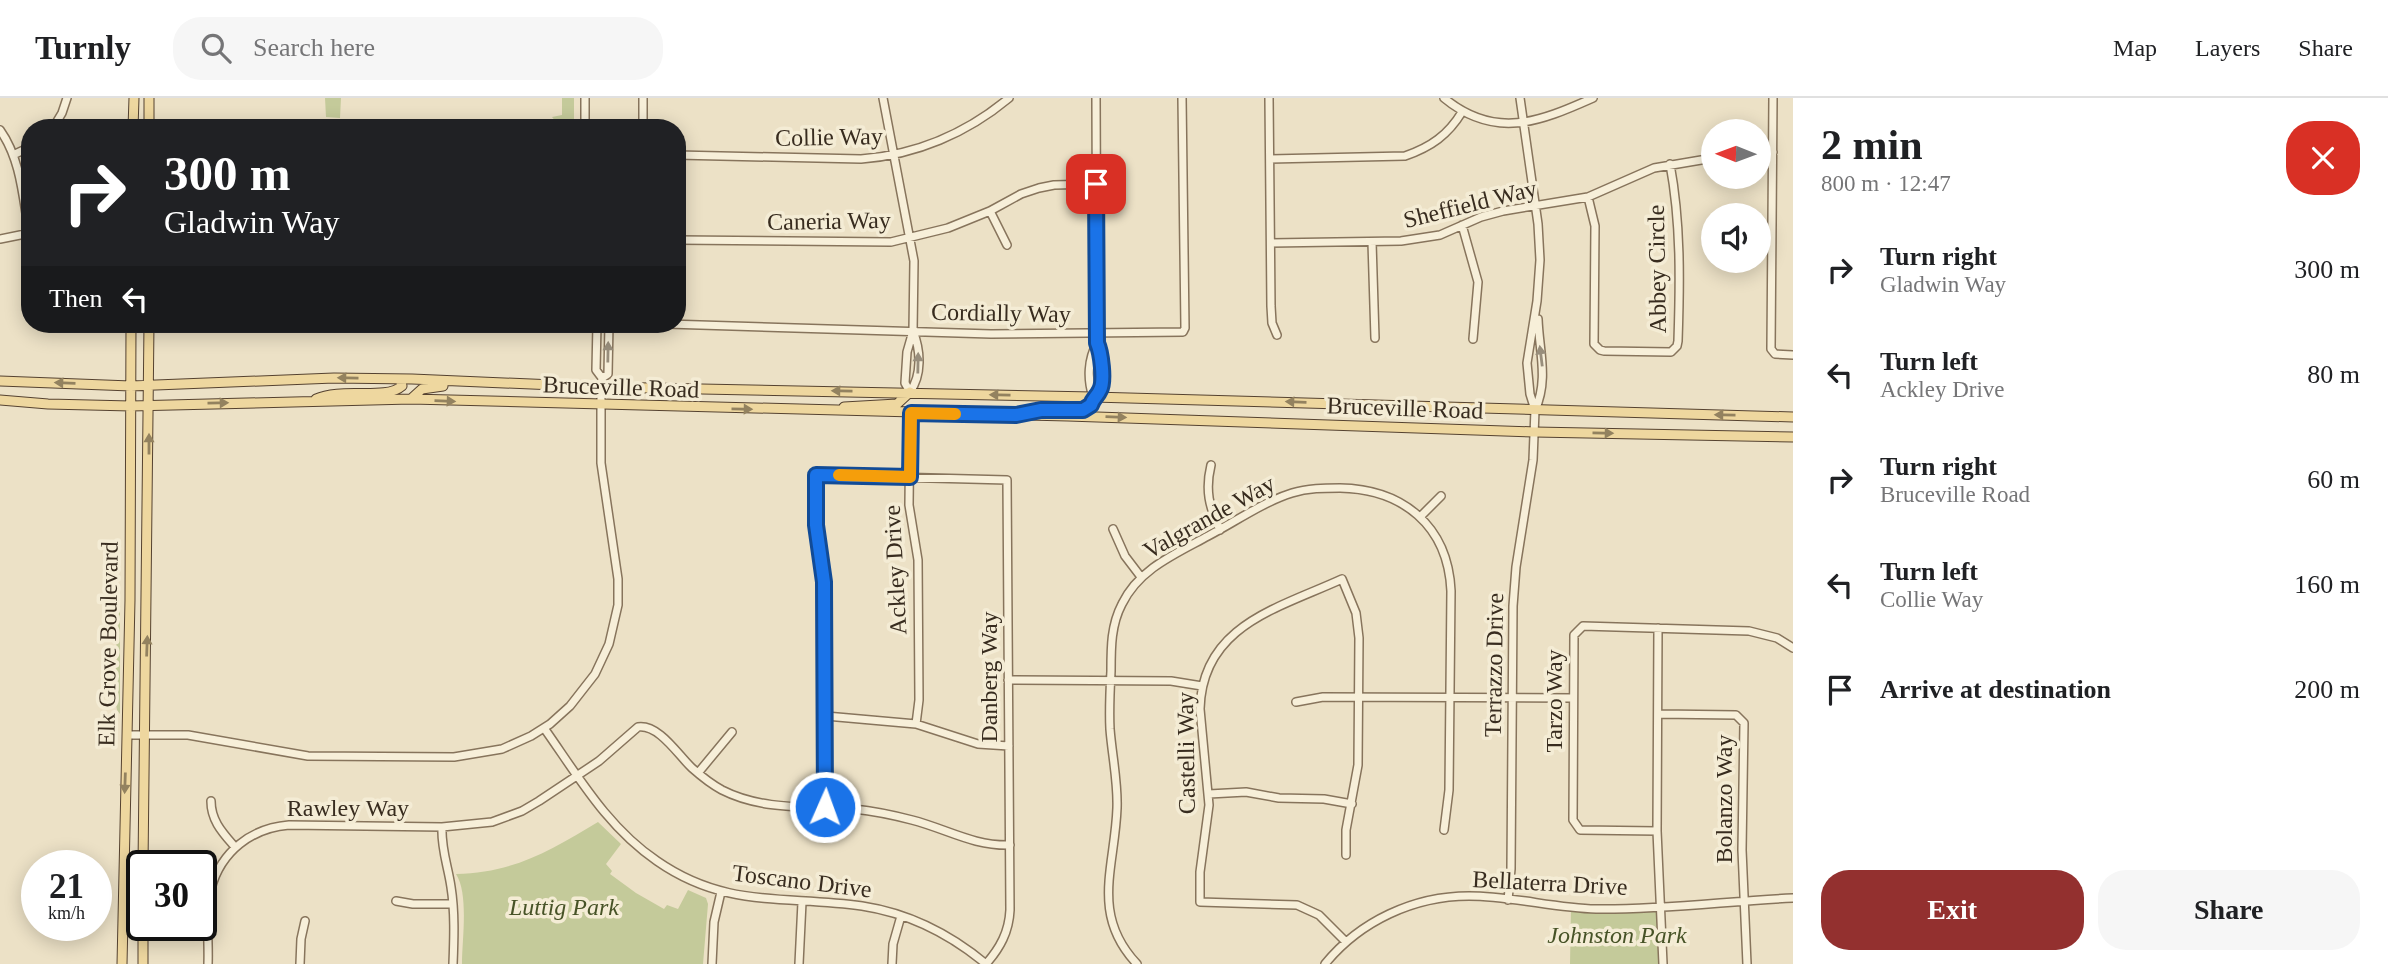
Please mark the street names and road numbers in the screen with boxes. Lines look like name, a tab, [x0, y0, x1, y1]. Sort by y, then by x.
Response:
street label: Collie Way	[775, 123, 883, 151]
street label: Sheffield Way	[1401, 175, 1539, 233]
street label: Abbey Circle	[1643, 204, 1671, 334]
street label: Caneria Way	[767, 207, 891, 235]
street label: Cordially Way	[931, 299, 1071, 327]
street label: Bruceville Road	[542, 371, 700, 403]
street label: Bruceville Road	[1326, 392, 1484, 424]
street label: Valgrande Way	[1139, 470, 1279, 564]
street label: Ackley Drive	[879, 504, 911, 636]
street label: Elk Grove Boulevard	[93, 541, 123, 747]
street label: Terrazzo Drive	[1480, 593, 1508, 737]
street label: Danberg Way	[976, 611, 1002, 743]
street label: Tarzo Way	[1541, 649, 1567, 753]
street label: Castelli Way	[1172, 692, 1200, 814]
street label: Bolanzo Way	[1711, 735, 1737, 863]
street label: Rawley Way	[287, 795, 409, 821]
street label: Toscano Drive	[731, 860, 873, 902]
street label: Bellaterra Drive	[1472, 866, 1628, 900]

